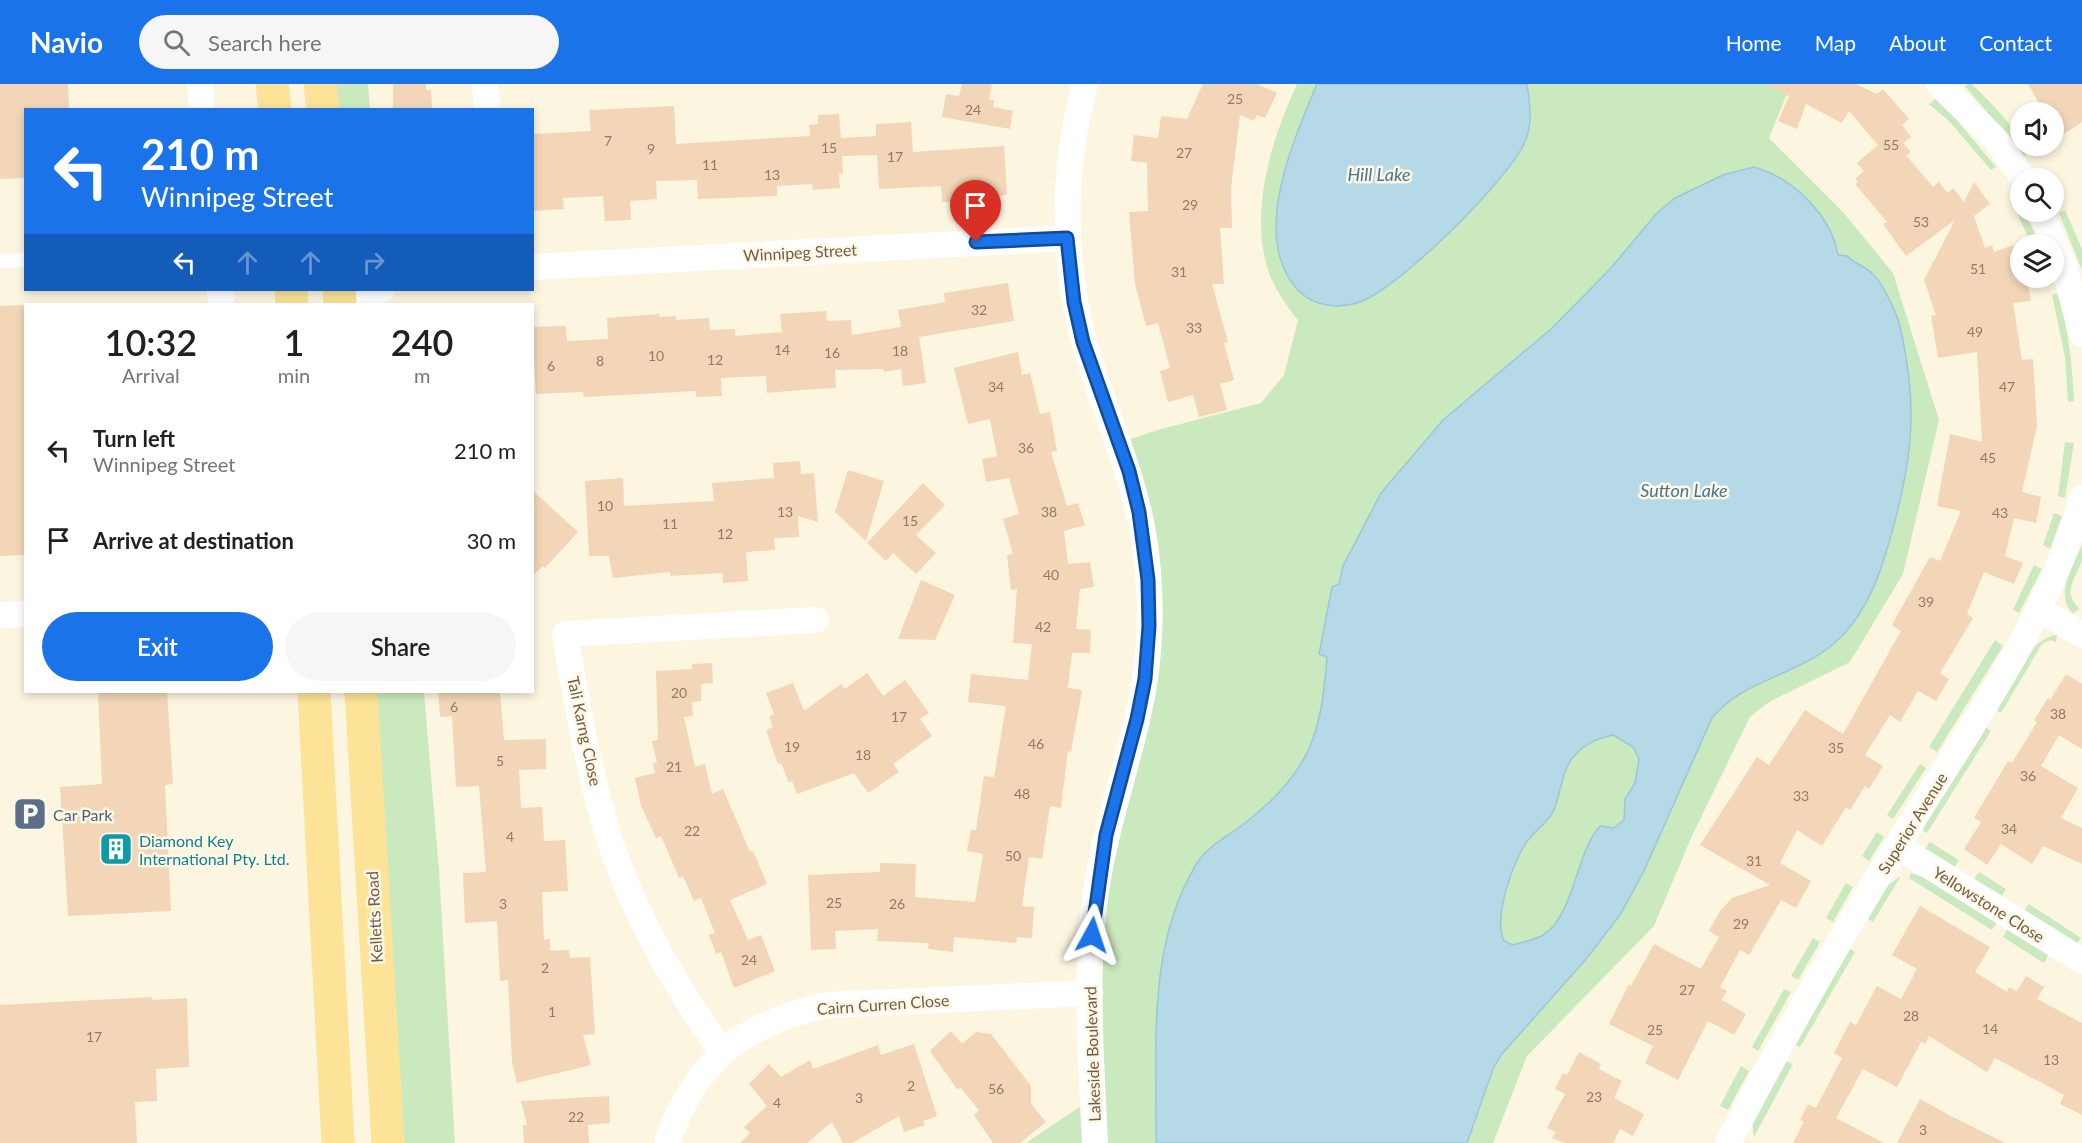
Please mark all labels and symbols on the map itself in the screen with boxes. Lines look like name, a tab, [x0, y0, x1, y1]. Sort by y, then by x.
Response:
house number: 25	[1227, 90, 1243, 107]
house number: 24	[965, 101, 981, 118]
house number: 7	[604, 132, 612, 149]
house number: 55	[1883, 136, 1899, 153]
house number: 15	[821, 139, 837, 156]
house number: 9	[647, 140, 655, 157]
house number: 27	[1176, 144, 1192, 161]
house number: 17	[887, 148, 903, 165]
house number: 11	[702, 156, 718, 173]
water label: Hill Lake	[1347, 163, 1411, 185]
house number: 13	[764, 166, 780, 183]
pin	[950, 180, 1001, 242]
house number: 29	[1182, 196, 1198, 213]
house number: 53	[1913, 213, 1929, 230]
street label: Winnipeg Street	[743, 240, 858, 264]
house number: 51	[1970, 260, 1986, 277]
house number: 31	[1171, 263, 1187, 280]
house number: 32	[971, 301, 987, 318]
house number: 33	[1186, 319, 1202, 336]
house number: 49	[1967, 323, 1983, 340]
house number: 14	[774, 341, 790, 358]
house number: 18	[892, 342, 908, 359]
house number: 16	[824, 344, 840, 361]
house number: 10	[648, 347, 664, 364]
house number: 12	[707, 351, 723, 368]
house number: 8	[596, 352, 604, 369]
house number: 6	[547, 357, 555, 374]
house number: 34	[988, 378, 1004, 395]
house number: 47	[1999, 378, 2015, 395]
house number: 36	[1018, 439, 1034, 456]
house number: 45	[1980, 449, 1996, 466]
water label: Sutton Lake	[1640, 479, 1728, 501]
house number: 10	[597, 497, 613, 514]
house number: 13	[777, 503, 793, 520]
house number: 38	[1041, 503, 1057, 520]
house number: 43	[1992, 504, 2008, 521]
house number: 15	[902, 512, 918, 529]
house number: 11	[662, 515, 678, 532]
house number: 12	[717, 525, 733, 542]
house number: 40	[1043, 566, 1059, 583]
house number: 39	[1918, 593, 1934, 610]
house number: 42	[1035, 618, 1051, 635]
street label: Tali Karng Close	[564, 674, 606, 788]
house number: 20	[671, 684, 687, 701]
house number: 6	[450, 698, 458, 715]
house number: 38	[2050, 705, 2066, 722]
house number: 17	[891, 708, 907, 725]
house number: 46	[1028, 735, 1044, 752]
house number: 19	[784, 738, 800, 755]
house number: 35	[1828, 739, 1844, 756]
house number: 18	[855, 746, 871, 763]
house number: 5	[496, 752, 504, 769]
house number: 21	[666, 758, 682, 775]
house number: 36	[2020, 767, 2036, 784]
street label: Superior Avenue	[1873, 769, 1951, 877]
house number: 48	[1014, 785, 1030, 802]
house number: 33	[1793, 787, 1809, 804]
parking icon: Car Park	[12, 796, 48, 832]
place label: Car Park	[53, 805, 113, 824]
house number: 34	[2001, 820, 2017, 837]
house number: 22	[684, 822, 700, 839]
house number: 4	[506, 828, 514, 845]
building icon: Diamond Key International Pty. Ltd.	[98, 831, 134, 867]
place label: Diamond Key International Pty. Ltd.	[139, 831, 290, 868]
house number: 50	[1005, 847, 1021, 864]
house number: 31	[1746, 852, 1762, 869]
street label: Yellowstone Close	[1930, 862, 2048, 946]
street label: Kelletts Road	[362, 871, 386, 963]
house number: 25	[826, 894, 842, 911]
house number: 3	[499, 895, 507, 912]
house number: 26	[889, 895, 905, 912]
position arrow	[1060, 903, 1124, 967]
house number: 29	[1733, 915, 1749, 932]
house number: 24	[741, 951, 757, 968]
house number: 2	[541, 959, 549, 976]
house number: 27	[1679, 981, 1695, 998]
street label: Lakeside Boulevard	[1080, 986, 1104, 1122]
street label: Cairn Curren Close	[816, 990, 950, 1018]
house number: 1	[548, 1003, 556, 1020]
house number: 28	[1903, 1007, 1919, 1024]
house number: 14	[1982, 1020, 1998, 1037]
house number: 25	[1647, 1021, 1663, 1038]
house number: 17	[86, 1028, 102, 1045]
house number: 13	[2043, 1051, 2059, 1068]
house number: 2	[907, 1077, 915, 1094]
house number: 56	[988, 1080, 1004, 1097]
house number: 23	[1586, 1088, 1602, 1105]
house number: 3	[855, 1089, 863, 1106]
house number: 4	[773, 1094, 781, 1111]
house number: 22	[568, 1108, 584, 1125]
house number: 3	[1919, 1121, 1927, 1138]

